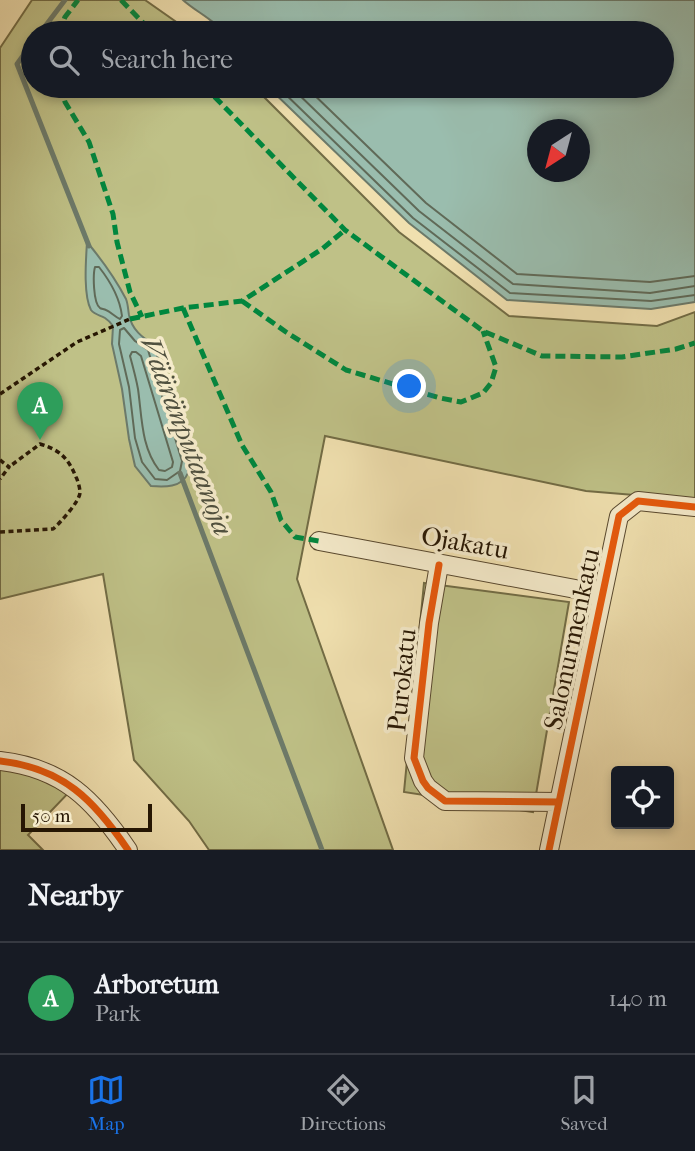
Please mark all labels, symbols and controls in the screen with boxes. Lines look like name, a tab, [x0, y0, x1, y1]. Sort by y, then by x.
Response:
search box	[21, 21, 674, 98]
icon: search	[45, 41, 83, 79]
text: Search here	[101, 44, 233, 75]
north arrow	[527, 119, 590, 182]
water label: Vääränputaanoja	[134, 332, 240, 540]
your location	[392, 369, 426, 403]
pin: A	[17, 382, 63, 440]
street label: Ojakatu	[419, 520, 512, 566]
street label: Salonurmenkatu	[538, 545, 606, 733]
street label: Purokatu	[381, 627, 423, 733]
map controls	[611, 766, 674, 829]
button: locate	[611, 766, 674, 829]
scale bar	[21, 801, 152, 833]
text: 50 m	[32, 805, 71, 827]
text: Nearby	[28, 878, 123, 913]
text: Arboretum	[95, 969, 219, 1000]
text: A	[44, 985, 58, 1012]
text: 140 m	[608, 985, 667, 1012]
text: Park	[95, 1000, 141, 1027]
tab: Map	[87, 1071, 125, 1135]
tab: Directions	[300, 1071, 386, 1135]
tab: Saved	[560, 1071, 608, 1135]

